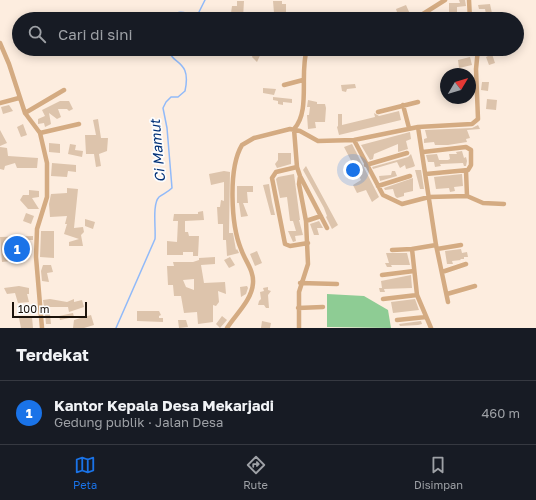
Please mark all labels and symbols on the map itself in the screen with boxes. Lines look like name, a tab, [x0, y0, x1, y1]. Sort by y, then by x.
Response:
north arrow	[440, 68, 476, 104]
water label: Ci Mamut	[146, 117, 168, 183]
your location	[343, 160, 363, 180]
pin: 1	[4, 234, 30, 264]
scale bar	[12, 300, 87, 319]

